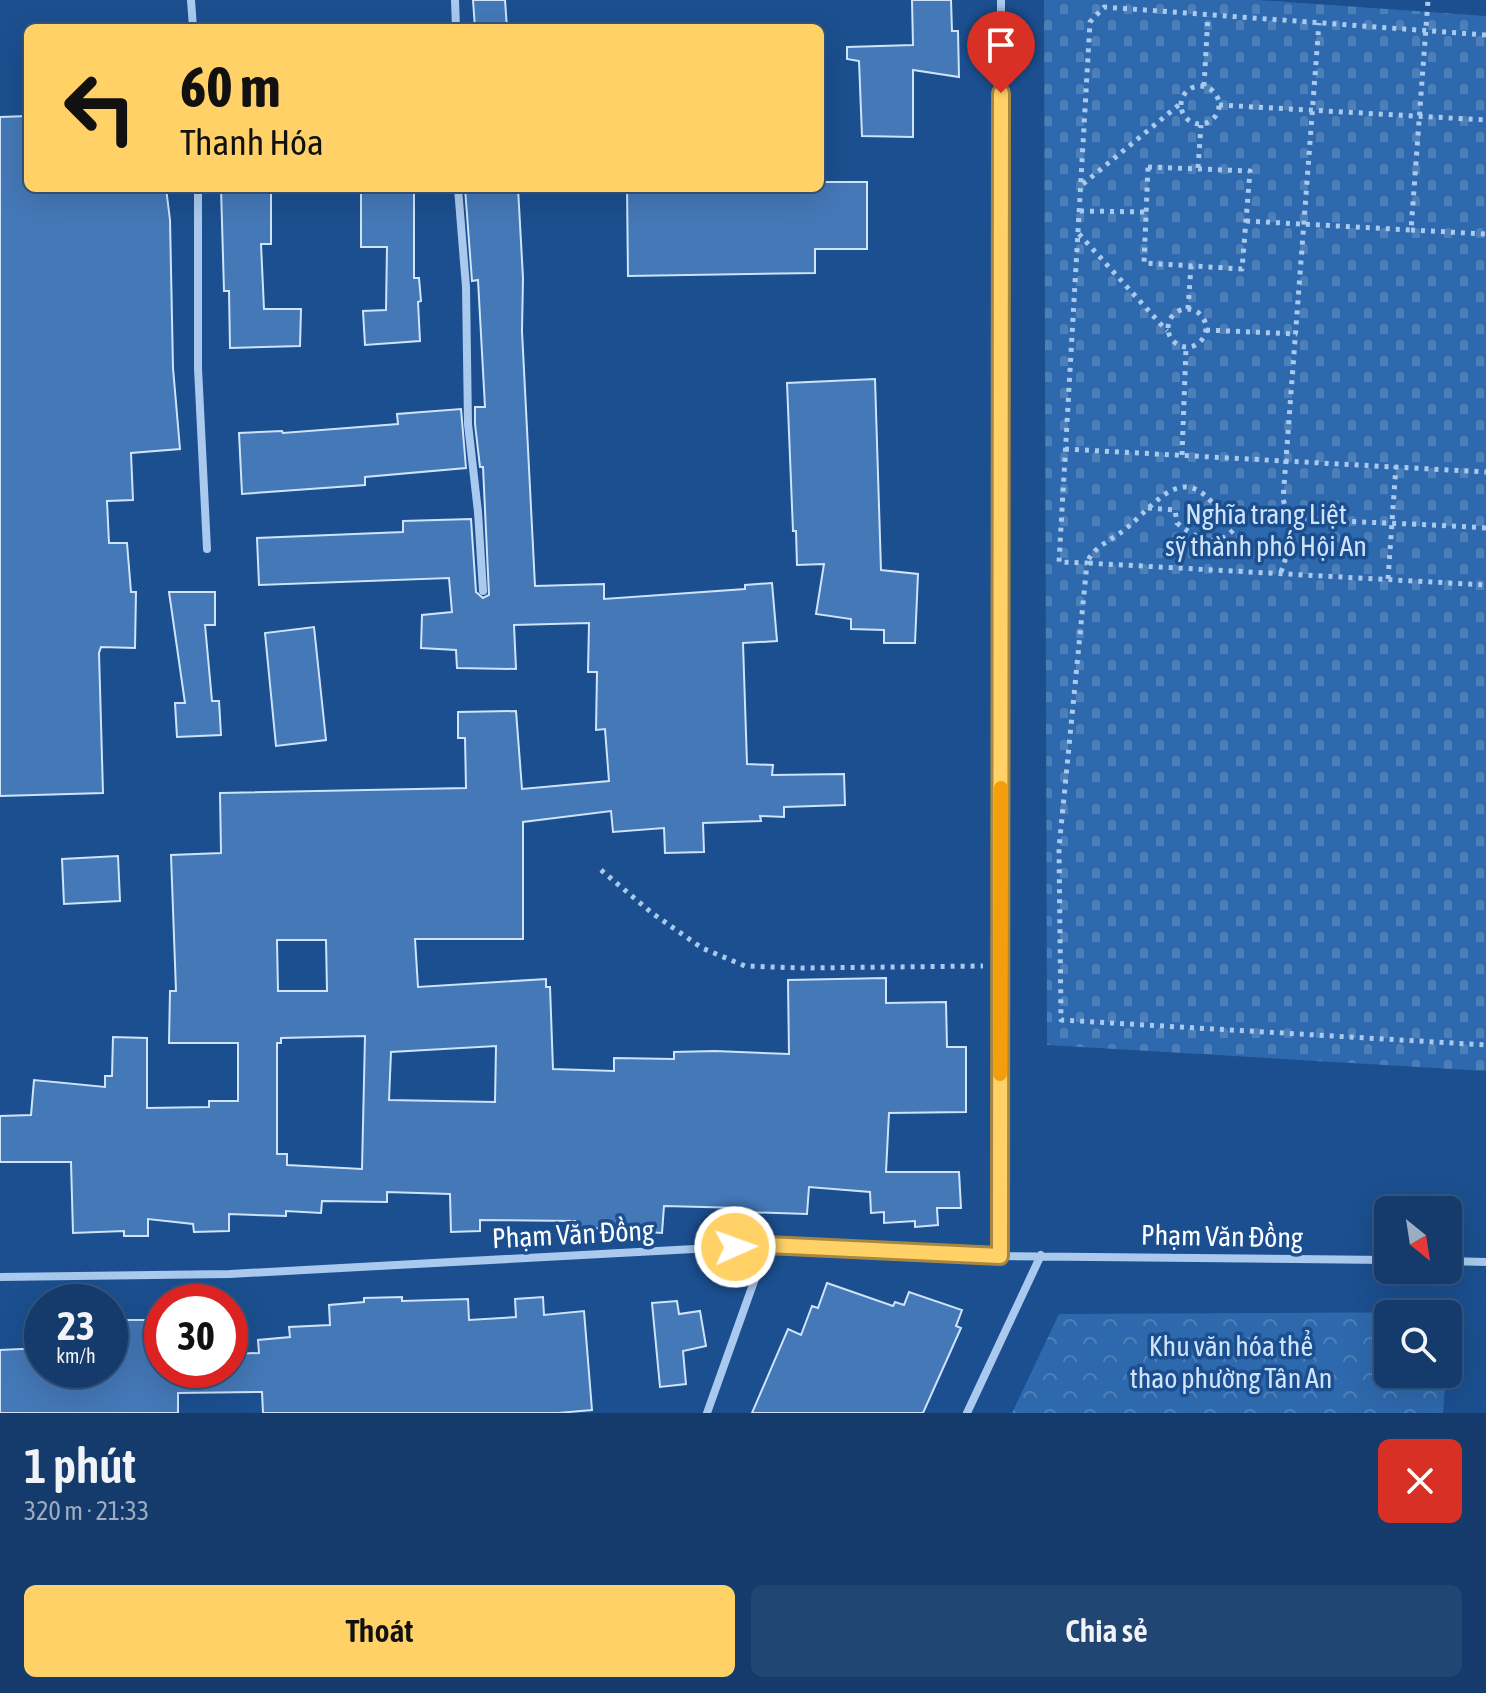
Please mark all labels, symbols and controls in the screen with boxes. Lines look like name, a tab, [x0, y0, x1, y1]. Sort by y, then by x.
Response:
pin	[967, 11, 1035, 93]
icon: arrive	[979, 23, 1023, 67]
text: 60 m	[180, 55, 281, 119]
icon: left	[48, 56, 152, 160]
text: Thanh Hóa	[180, 121, 324, 163]
park label: Nghĩa trang Liệt sỹ thành phố Hội An	[1165, 498, 1367, 562]
north arrow	[1374, 1196, 1462, 1284]
map controls	[1374, 1196, 1462, 1388]
position arrow	[693, 1205, 777, 1289]
street label: Phạm Văn Đồng	[491, 1214, 655, 1254]
street label: Phạm Văn Đồng	[1141, 1219, 1303, 1253]
speed limit sign: 30	[144, 1284, 248, 1388]
button: search	[1374, 1300, 1462, 1388]
text: 23	[57, 1303, 95, 1348]
park label: Khu văn hóa thể thao phường Tân An	[1130, 1329, 1332, 1394]
text: km/h	[56, 1344, 96, 1367]
text: 1 phút	[24, 1438, 136, 1493]
button: close	[1378, 1439, 1462, 1523]
text: 320 m · 21:33	[24, 1496, 149, 1526]
button: Thoát	[24, 1585, 735, 1677]
button: Chia sẻ	[751, 1585, 1462, 1677]

